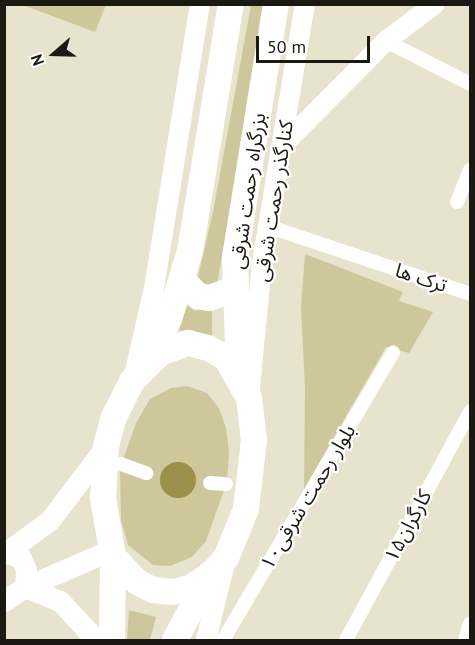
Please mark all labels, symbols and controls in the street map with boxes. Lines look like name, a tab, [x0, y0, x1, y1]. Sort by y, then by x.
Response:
north arrow	[24, 24, 84, 84]
scale bar	[259, 24, 373, 62]
text: 50 m	[267, 35, 306, 58]
text: N	[26, 52, 48, 69]
street label: بزرگراه رحمت شرقی	[225, 111, 271, 271]
street label: کنارگذر رحمت شرقی	[249, 119, 299, 283]
street label: ترک ها	[392, 258, 450, 298]
street label: ۱۰بلوار رحمت شرقی	[255, 420, 361, 574]
street label: ۱۵کارگران	[379, 486, 437, 566]

